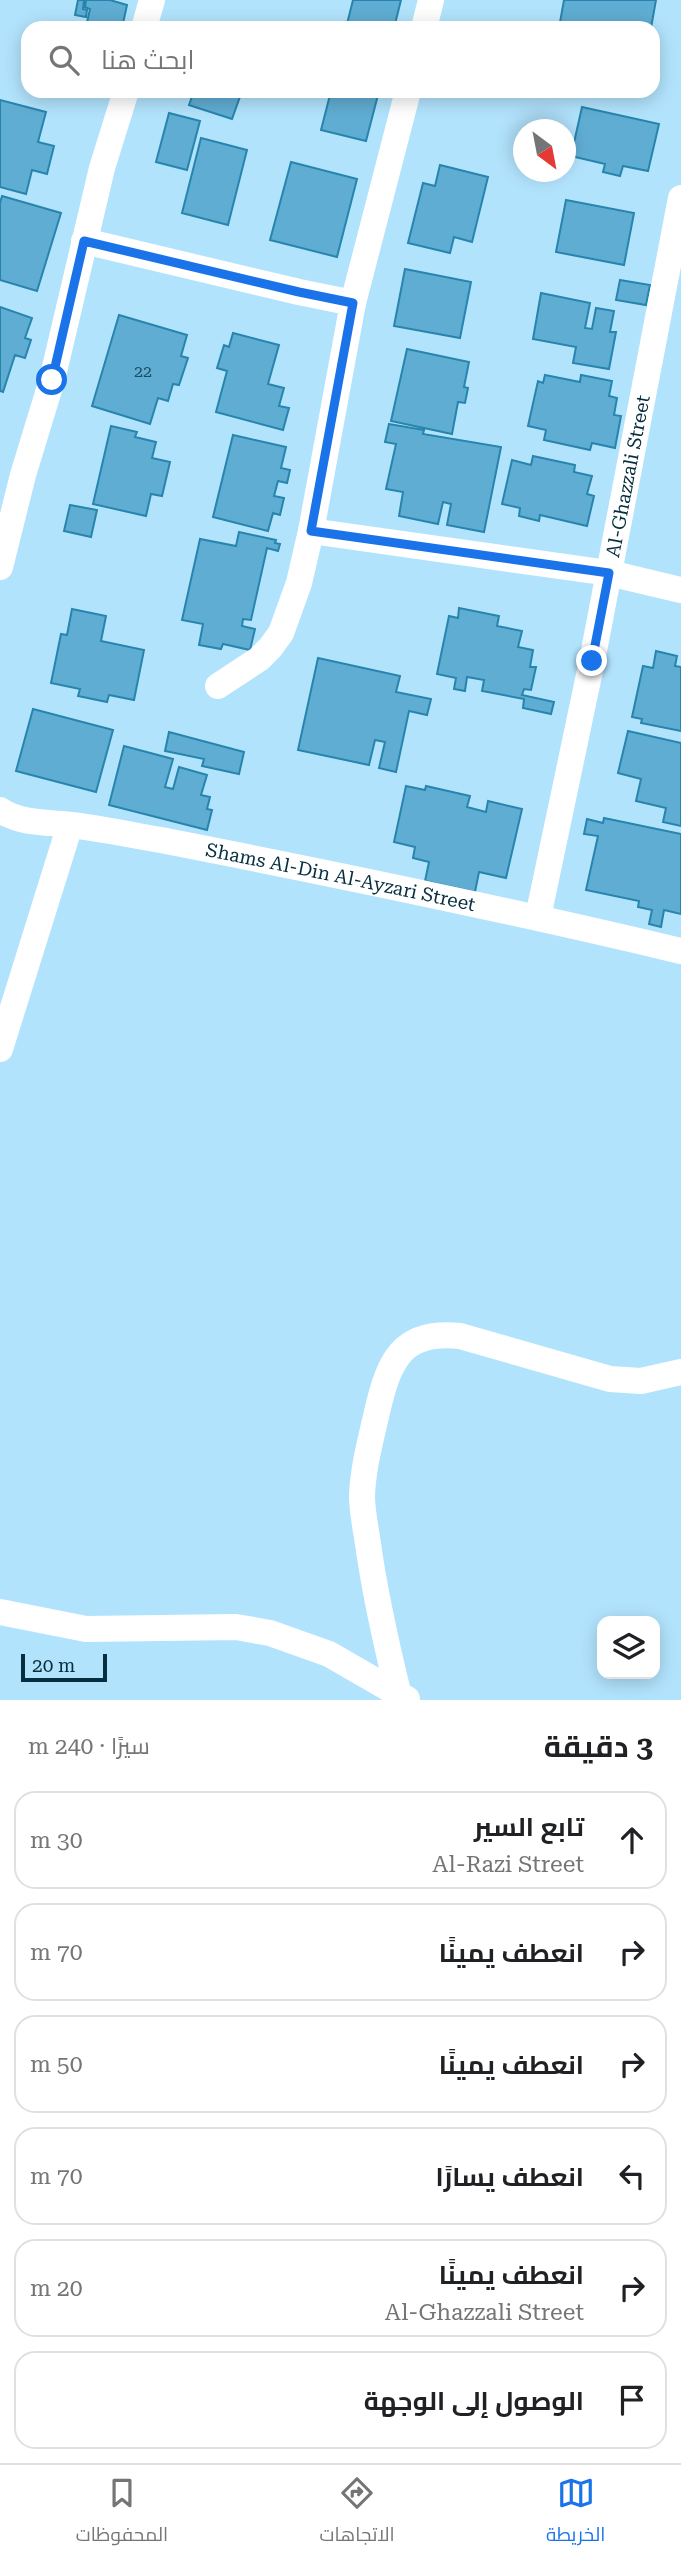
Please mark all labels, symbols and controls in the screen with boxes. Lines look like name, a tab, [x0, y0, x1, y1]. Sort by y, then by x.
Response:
search box	[21, 21, 660, 98]
icon: search	[45, 41, 83, 79]
text: ابحث هنا	[101, 45, 194, 75]
north arrow	[513, 119, 576, 182]
house number: 22	[134, 362, 152, 381]
route start	[36, 364, 67, 395]
street label: Al-Ghazzali Street	[601, 393, 655, 559]
route end	[576, 645, 607, 676]
street label: Shams Al-Din Al-Ayzari Street	[204, 838, 478, 916]
map controls	[597, 1616, 660, 1679]
button: layers	[597, 1616, 660, 1679]
scale bar	[21, 1651, 107, 1683]
text: 20 m	[32, 1654, 75, 1677]
text: 3 دقيقة	[544, 1729, 653, 1764]
text: سيرًا · 240 m	[28, 1733, 150, 1760]
text: تابع السير	[474, 1812, 584, 1842]
icon: ahead	[613, 1821, 651, 1859]
text: 30 m	[30, 1827, 83, 1854]
text: Al-Razi Street	[432, 1851, 584, 1878]
icon: right	[613, 1933, 651, 1971]
text: انعطف يمينًا	[439, 1938, 584, 1968]
text: 70 m	[30, 1939, 83, 1966]
icon: right	[613, 2045, 651, 2083]
text: انعطف يمينًا	[439, 2050, 584, 2080]
text: 50 m	[30, 2051, 83, 2078]
icon: left	[613, 2157, 651, 2195]
text: انعطف يسارًا	[436, 2162, 584, 2192]
text: 70 m	[30, 2163, 83, 2190]
text: انعطف يمينًا	[439, 2260, 584, 2290]
icon: right	[613, 2269, 651, 2307]
text: 20 m	[30, 2275, 83, 2302]
text: Al-Ghazzali Street	[385, 2299, 584, 2326]
icon: arrive	[613, 2381, 651, 2419]
text: الوصول إلى الوجهة	[364, 2386, 584, 2416]
tab: المحفوظات	[76, 2474, 168, 2552]
tab: الاتجاهات	[319, 2474, 395, 2552]
tab: الخريطة	[546, 2474, 605, 2552]

